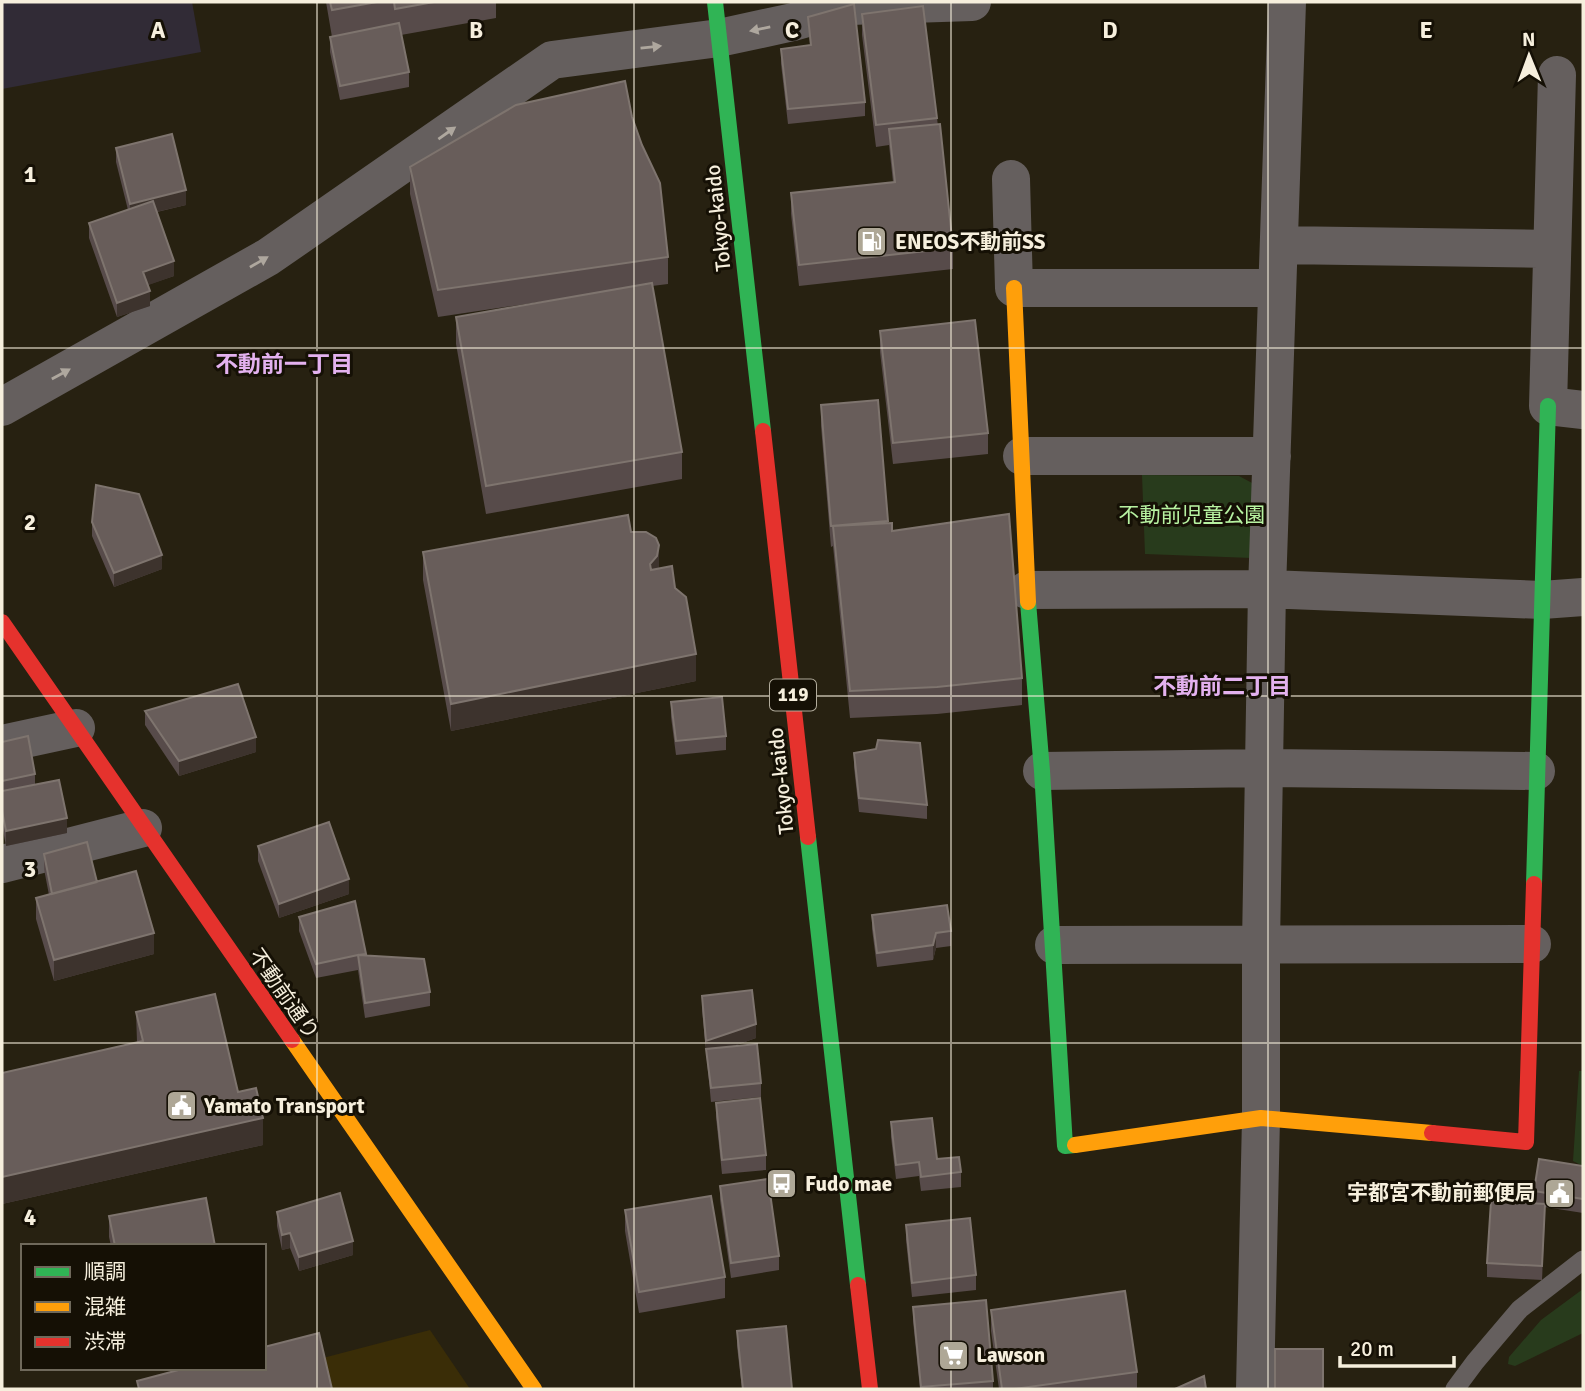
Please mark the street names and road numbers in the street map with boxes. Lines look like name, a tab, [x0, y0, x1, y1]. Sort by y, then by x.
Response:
street label: Tokyo-kaido	[699, 164, 737, 272]
road number: 119	[770, 680, 816, 710]
street label: Tokyo-kaido	[762, 727, 800, 835]
street label: 不動前通り	[243, 944, 325, 1044]

